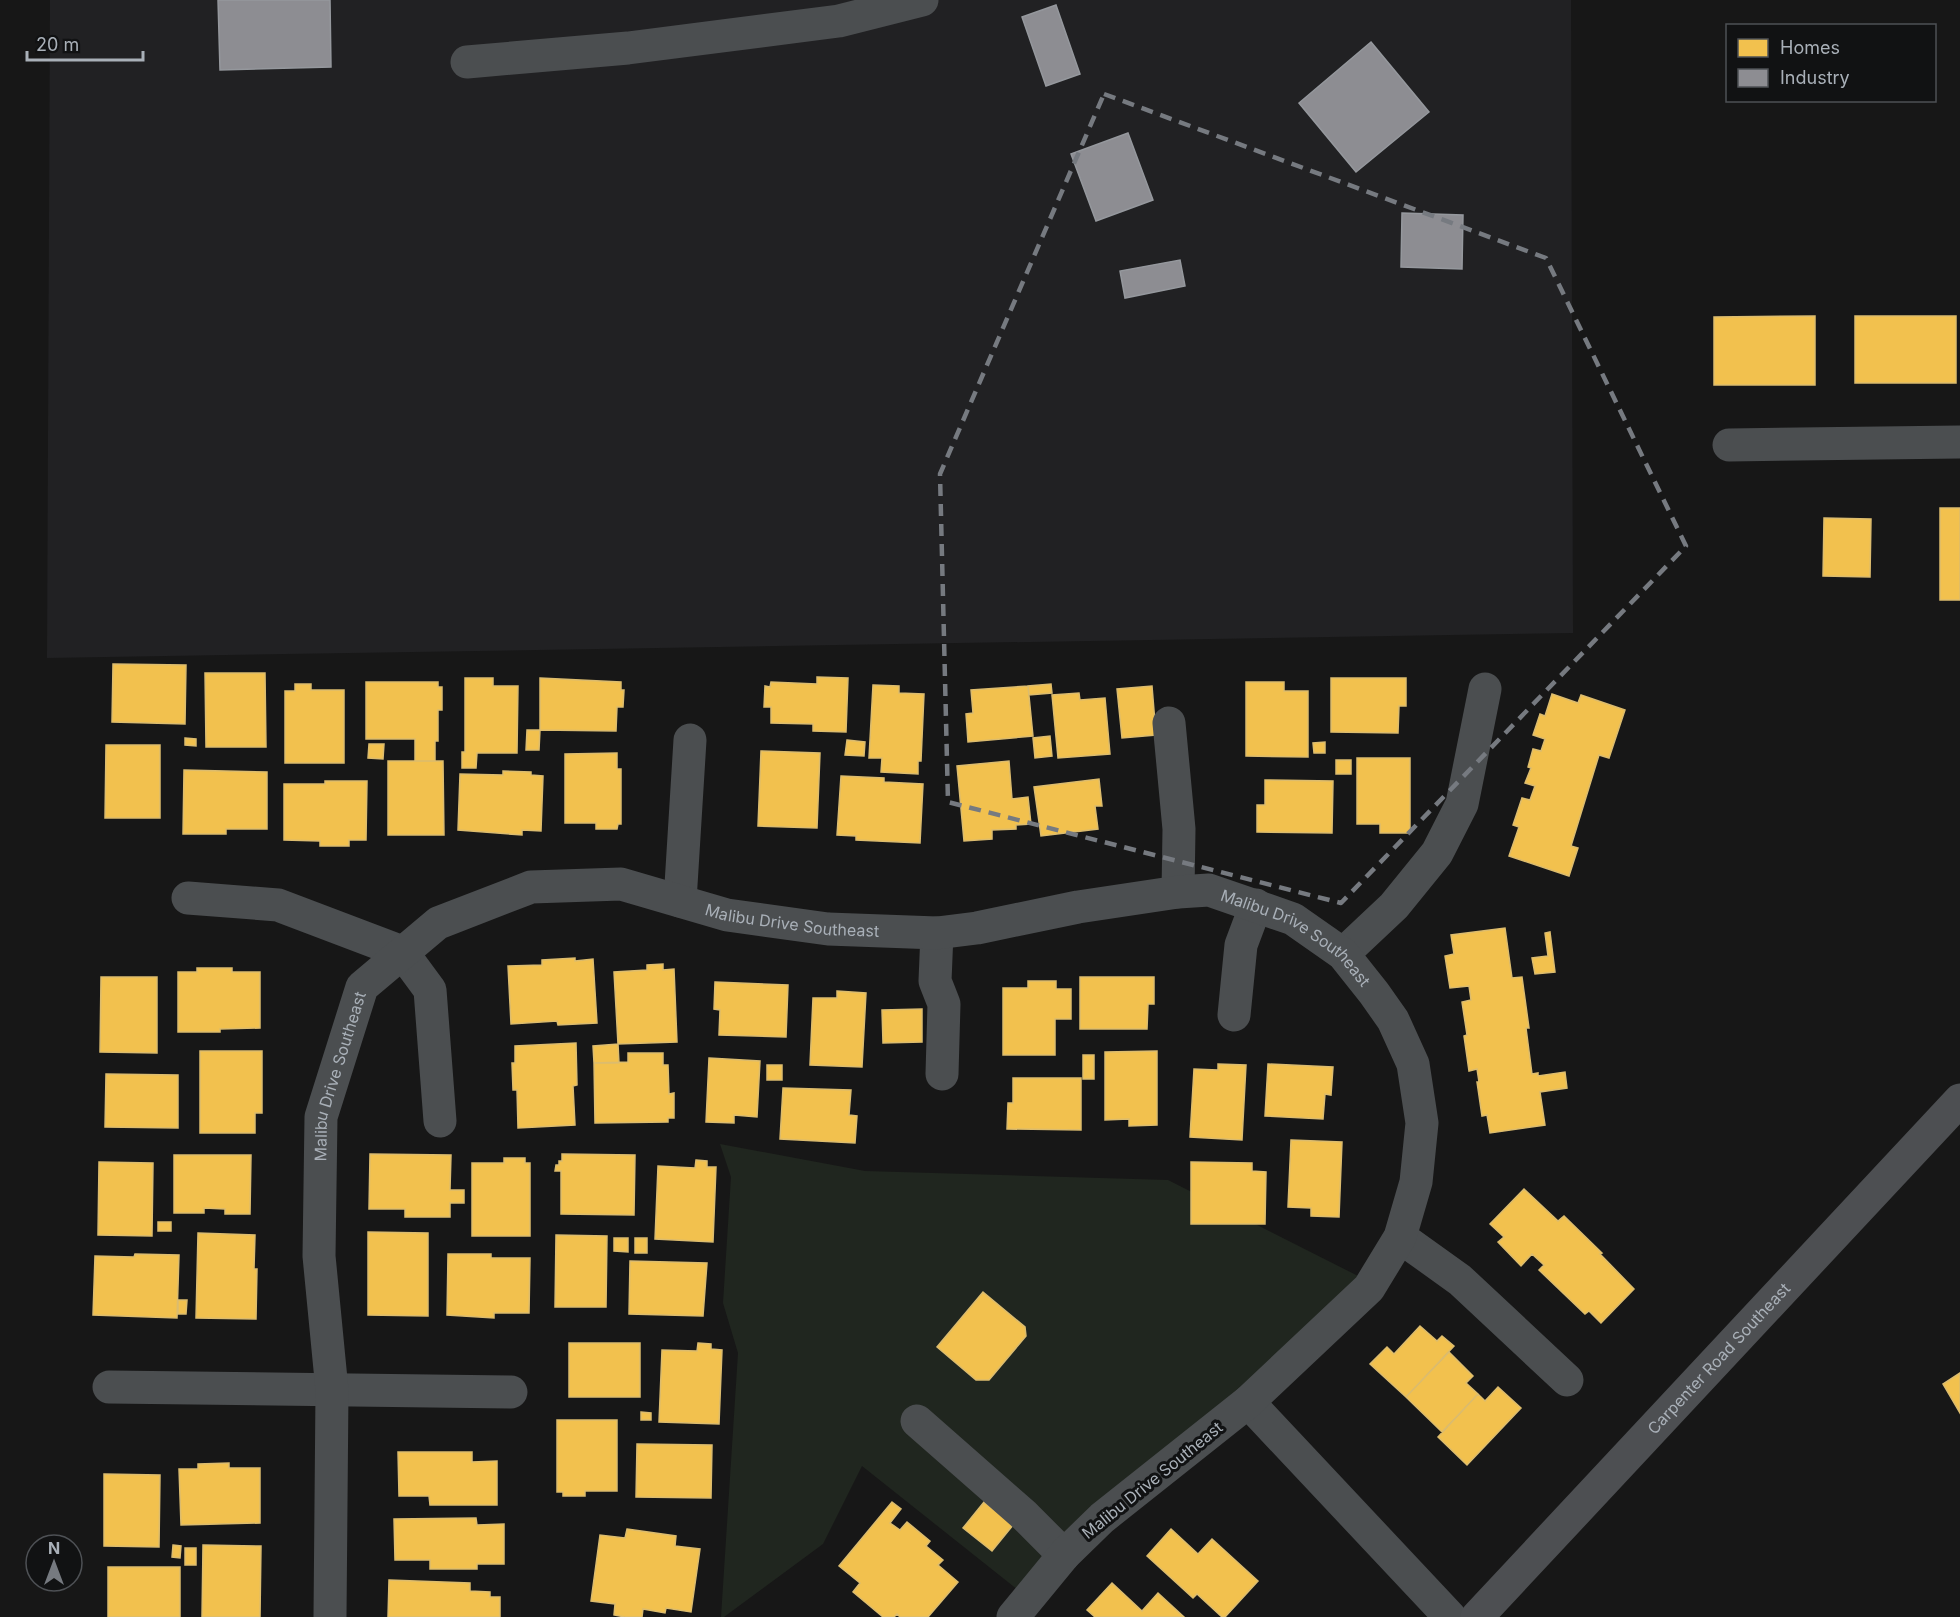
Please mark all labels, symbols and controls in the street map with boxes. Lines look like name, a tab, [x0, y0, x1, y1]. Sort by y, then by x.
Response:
scale bar	[27, 24, 142, 62]
legend	[1726, 24, 1936, 102]
text: 20 m	[36, 34, 79, 55]
text: Homes	[1780, 37, 1840, 58]
text: Industry	[1780, 67, 1850, 88]
street label: Malibu Drive Southeast	[1218, 885, 1375, 990]
street label: Malibu Drive Southeast	[703, 899, 880, 941]
street label: Malibu Drive Southeast	[310, 989, 370, 1161]
street label: Carpenter Road Southeast	[1643, 1279, 1794, 1438]
street label: Malibu Drive Southeast	[1078, 1417, 1226, 1543]
north arrow	[24, 1533, 84, 1593]
text: N	[48, 1538, 60, 1558]

